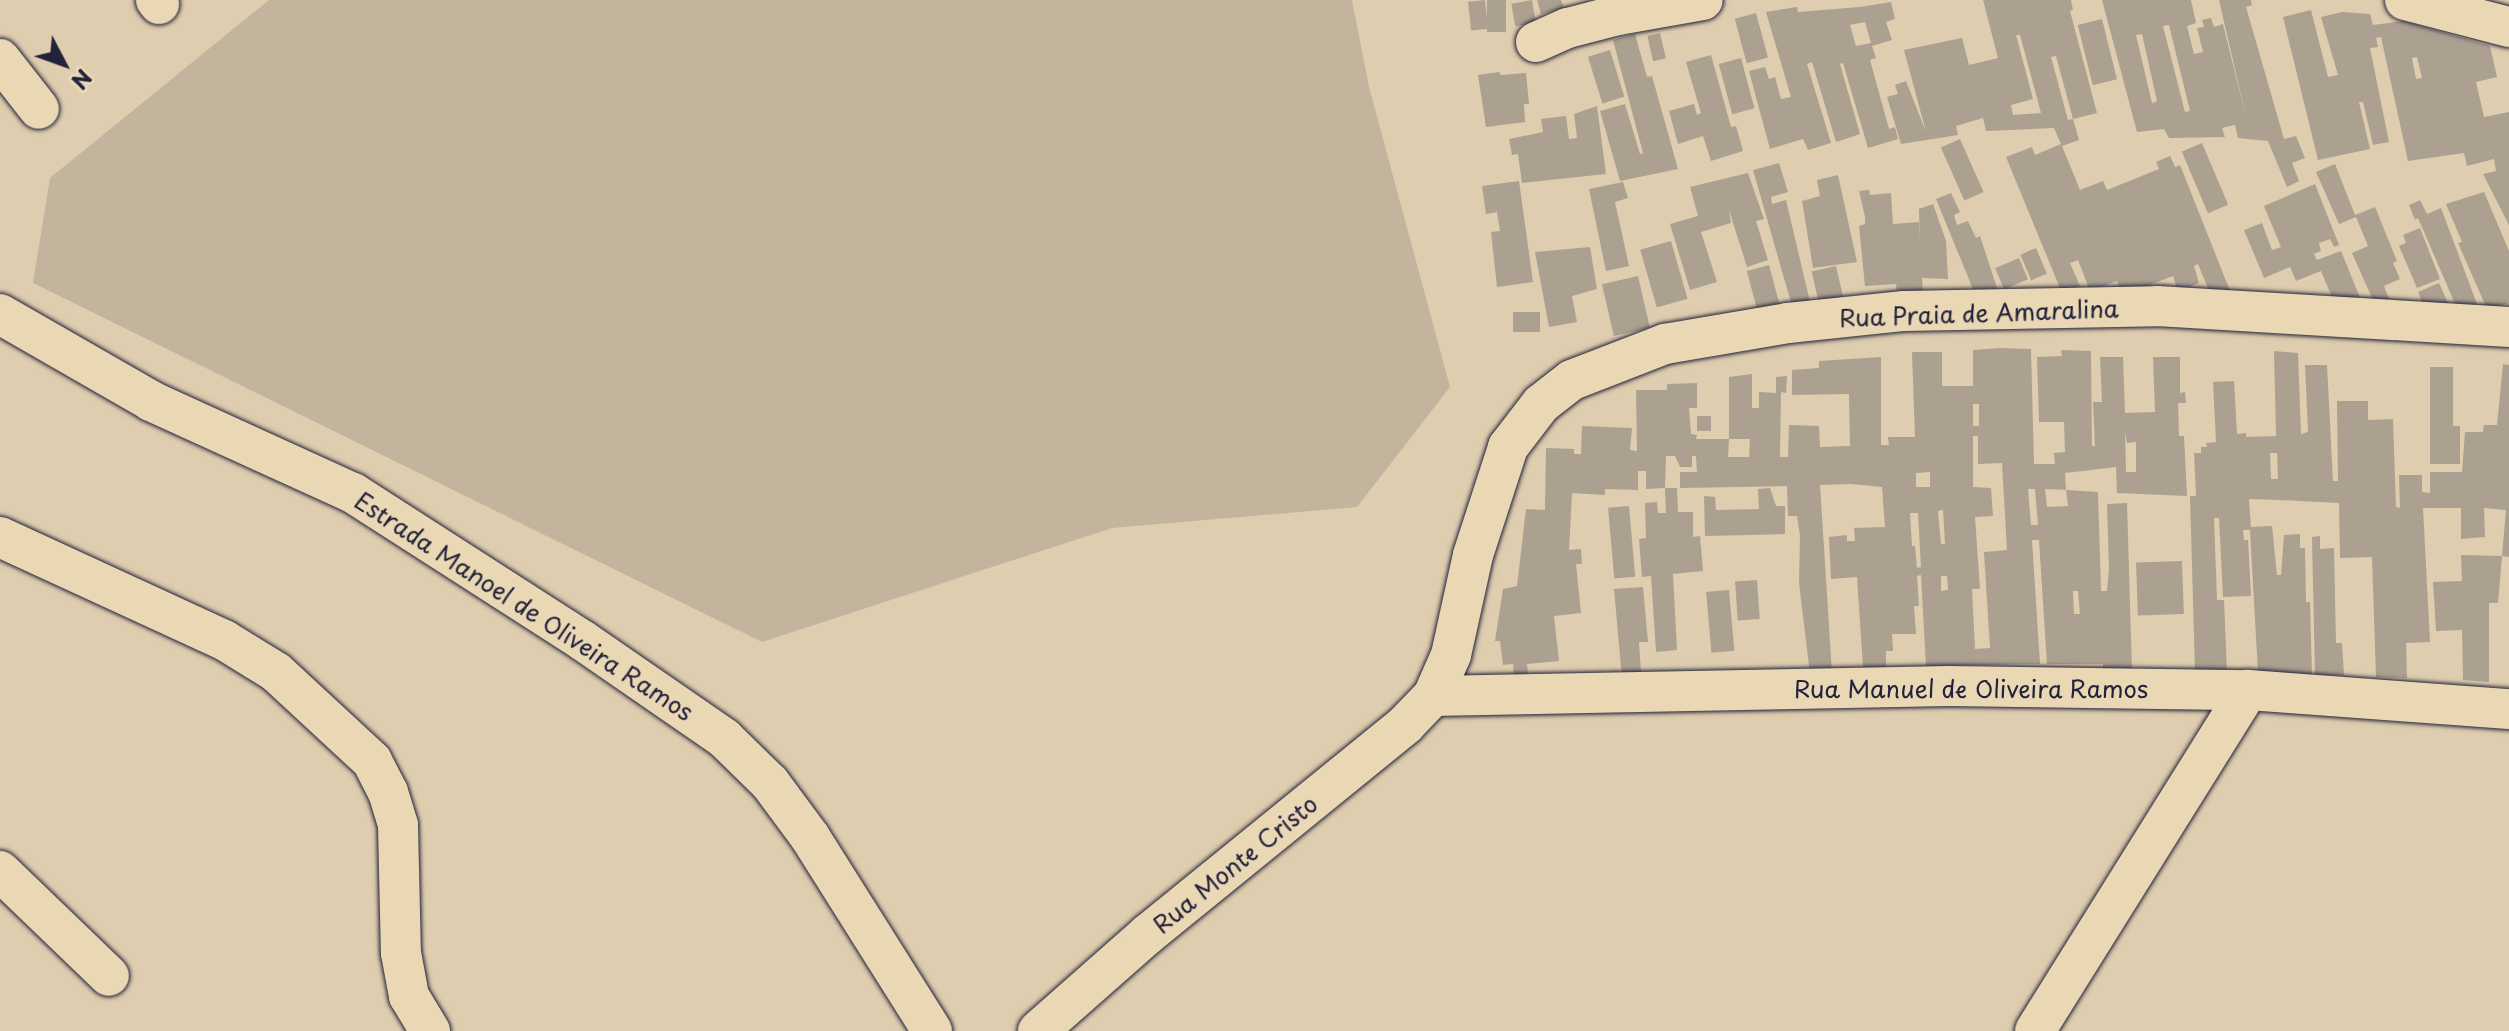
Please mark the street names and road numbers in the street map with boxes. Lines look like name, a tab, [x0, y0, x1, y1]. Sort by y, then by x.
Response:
street label: Rua Praia de Amaralina	[1838, 294, 2120, 332]
street label: Estrada Manoel de Oliveira Ramos	[349, 485, 699, 727]
street label: Rua Manuel de Oliveira Ramos	[1793, 675, 2149, 703]
street label: Rua Monte Cristo	[1147, 789, 1323, 939]

